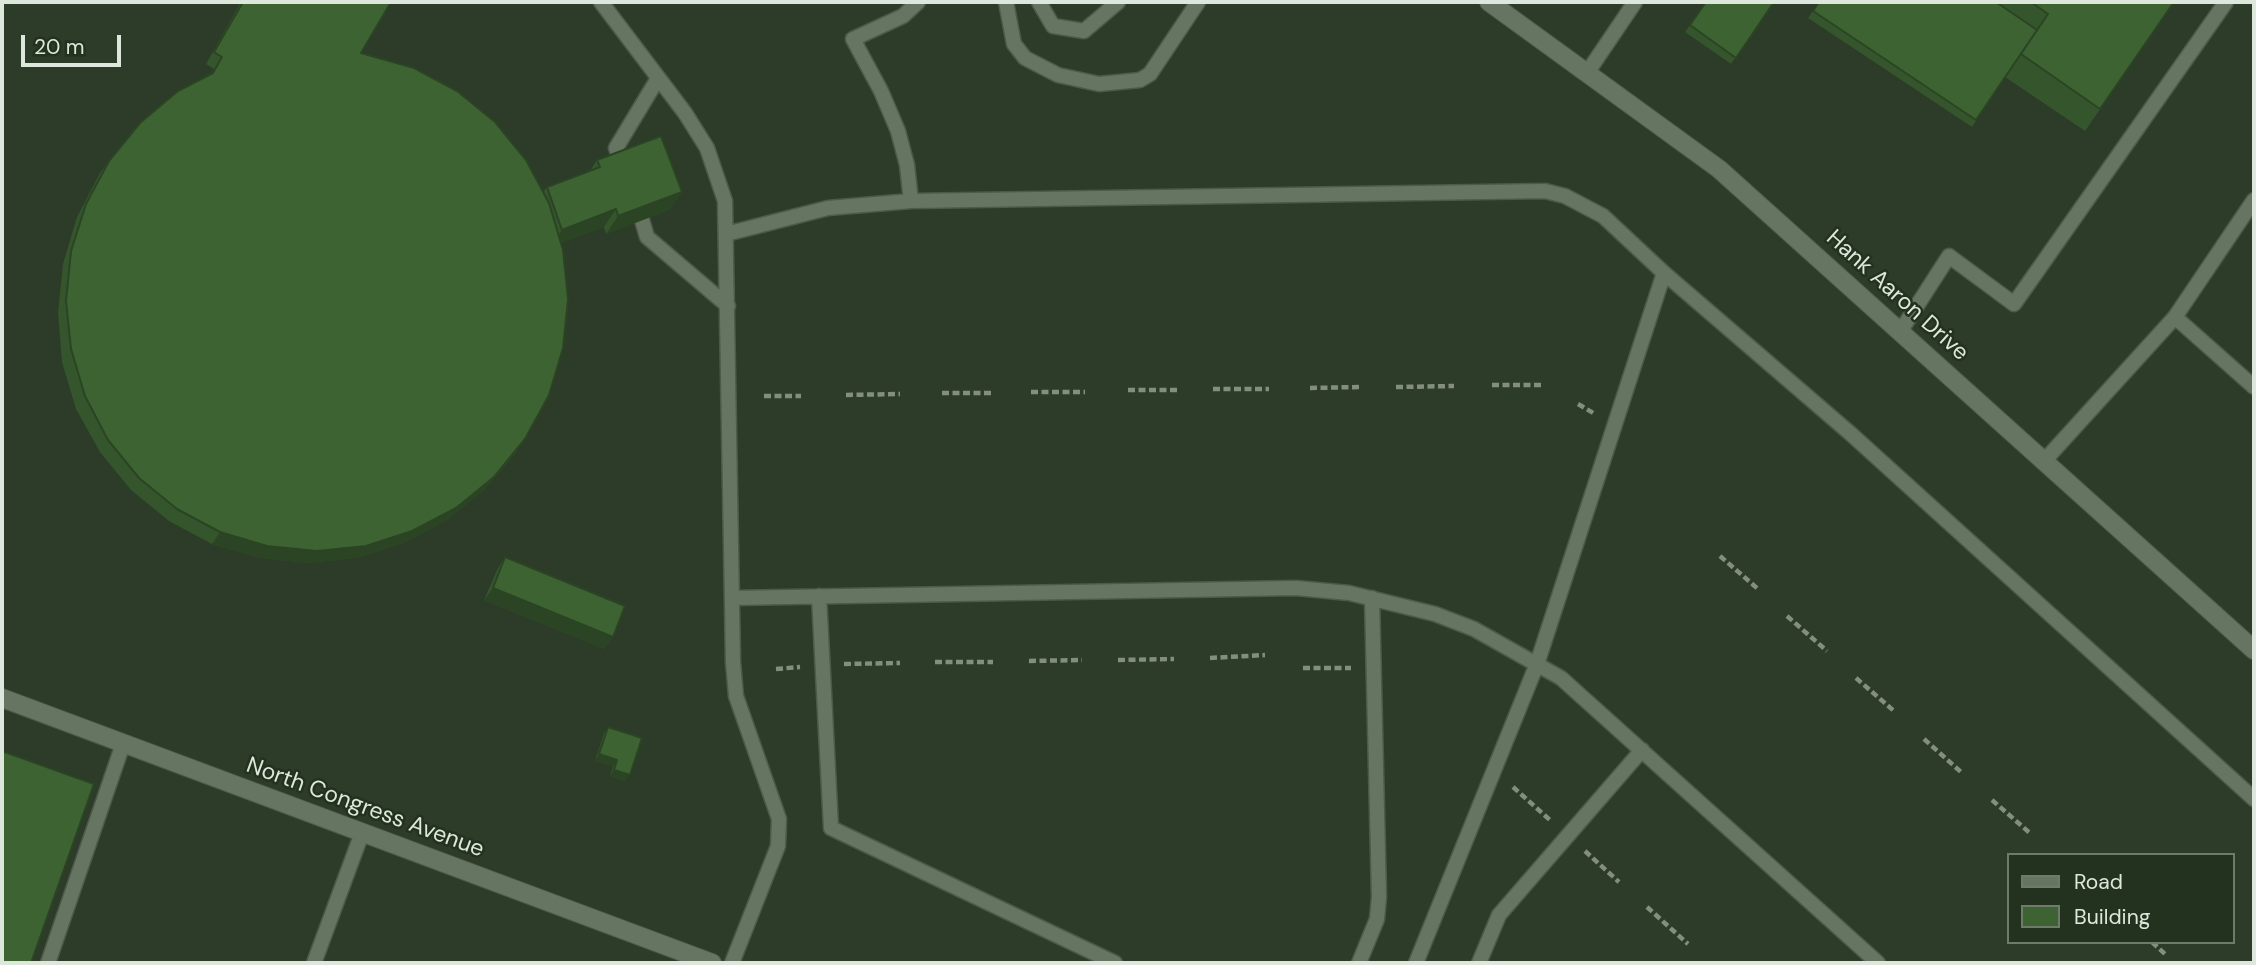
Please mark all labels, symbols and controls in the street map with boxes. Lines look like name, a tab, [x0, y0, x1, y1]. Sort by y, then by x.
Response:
scale bar	[24, 21, 124, 65]
text: 20 m	[34, 33, 85, 61]
street label: Hank Aaron Drive	[1820, 225, 1974, 367]
street label: North Congress Avenue	[242, 752, 488, 864]
legend	[2008, 853, 2235, 944]
text: Road	[2074, 868, 2123, 896]
text: Building	[2074, 903, 2150, 931]

